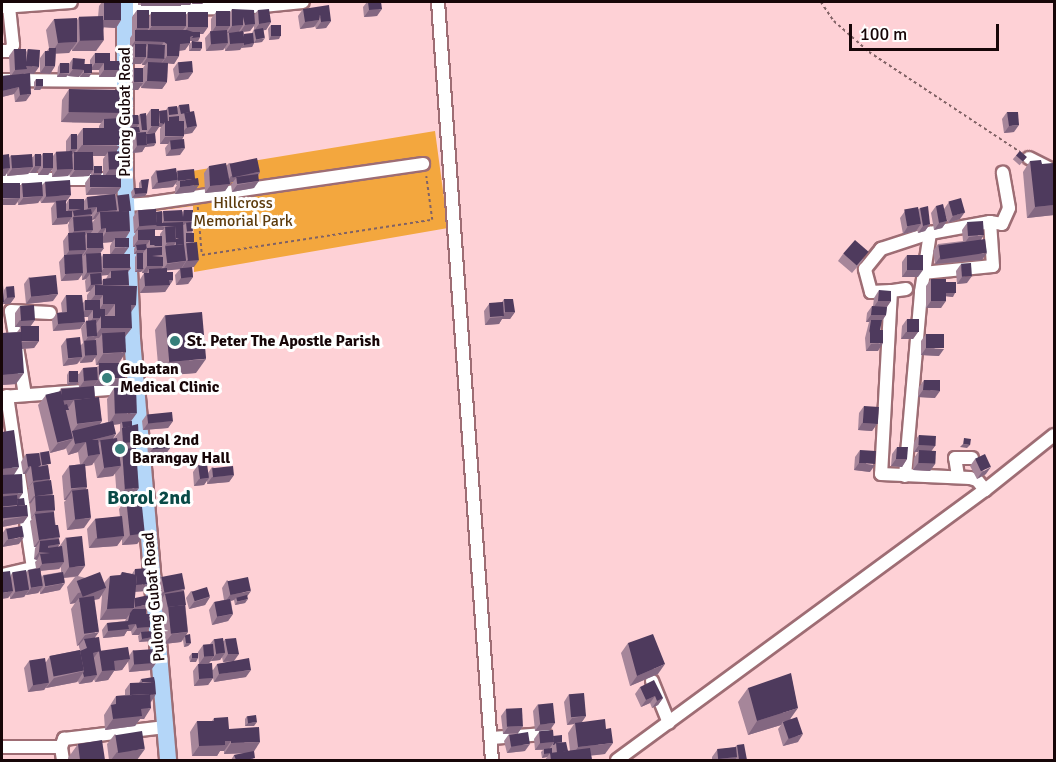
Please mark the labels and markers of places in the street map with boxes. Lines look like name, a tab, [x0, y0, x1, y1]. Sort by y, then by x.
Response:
place label: St. Peter The Apostle Parish	[187, 331, 380, 351]
marker: St. Peter The Apostle Parish	[168, 334, 182, 348]
place label: Gubatan Medical Clinic	[120, 359, 219, 397]
marker: Gubatan Medical Clinic	[98, 369, 116, 387]
place label: Borol 2nd Barangay Hall	[132, 430, 230, 468]
marker: Borol 2nd Barangay Hall	[113, 442, 127, 456]

